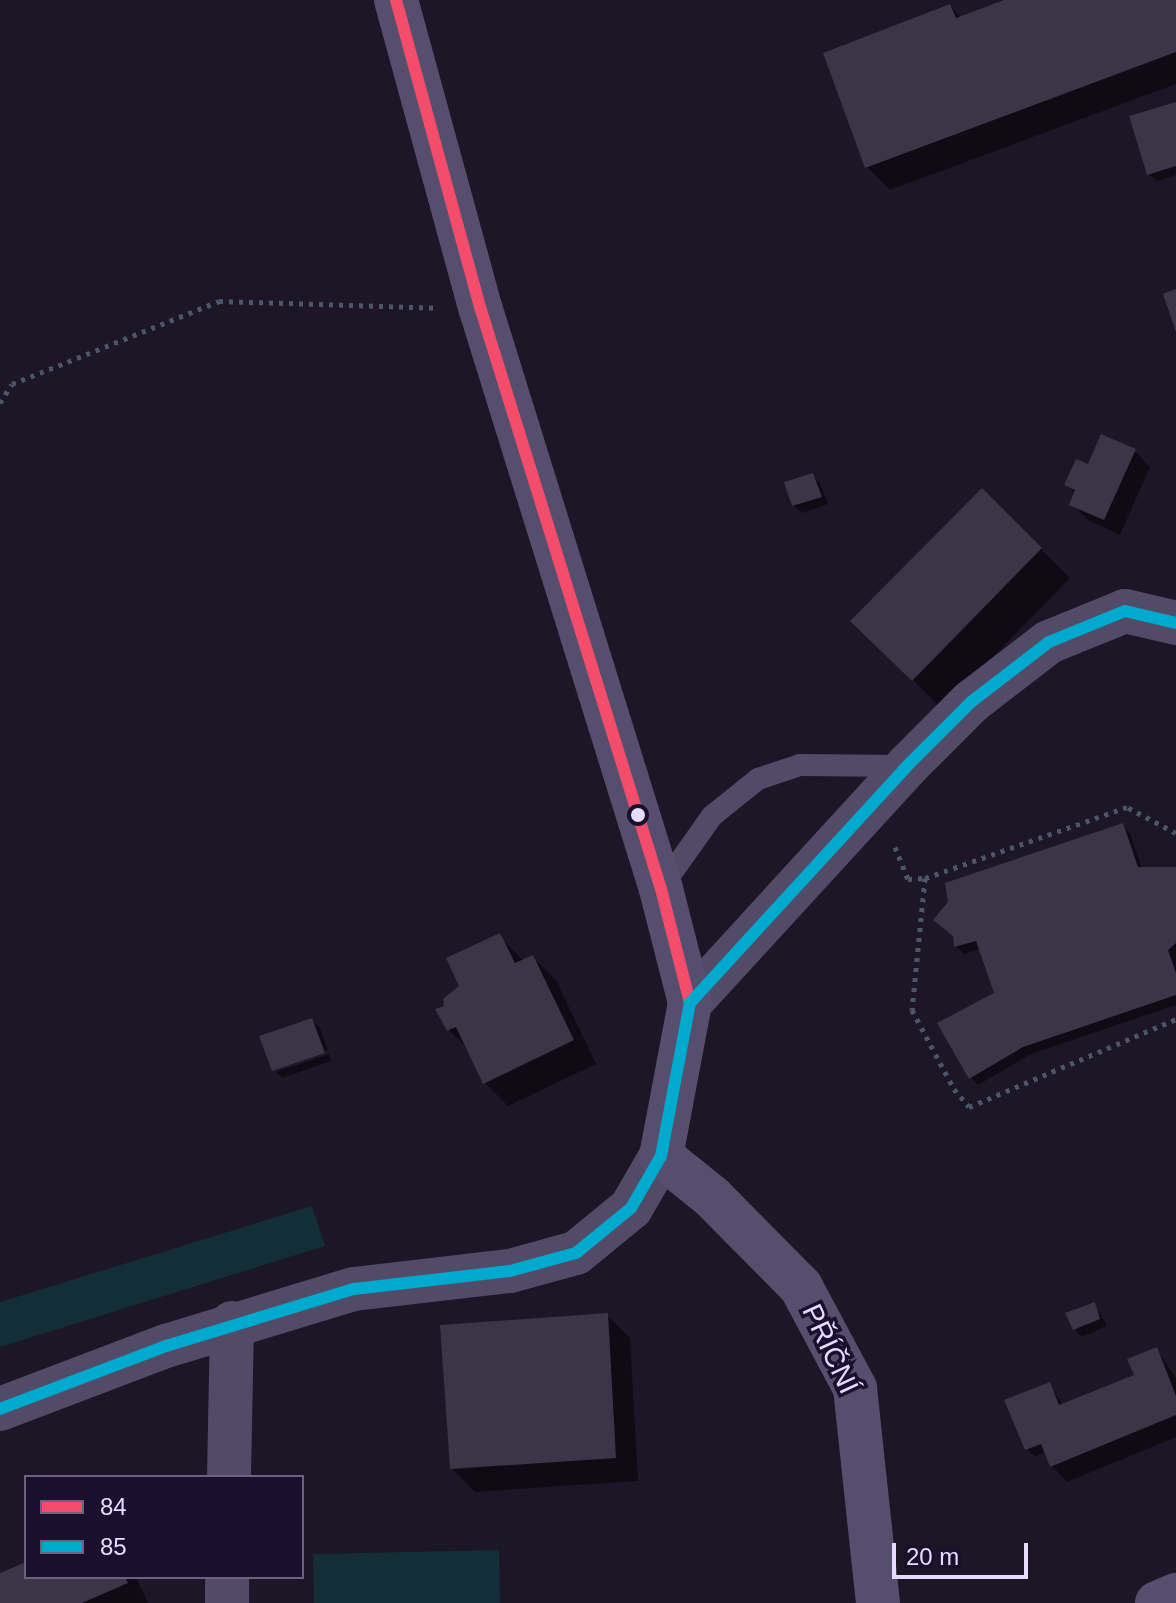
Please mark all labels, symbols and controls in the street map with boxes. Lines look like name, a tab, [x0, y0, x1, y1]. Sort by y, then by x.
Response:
unlabelled marker	[630, 807, 646, 823]
street label: PŘÍČNÍ	[795, 1299, 865, 1399]
legend	[24, 1475, 304, 1579]
text: 84	[100, 1493, 127, 1520]
scale bar	[896, 1527, 1032, 1577]
text: 85	[100, 1533, 127, 1560]
text: 20 m	[906, 1543, 959, 1570]

